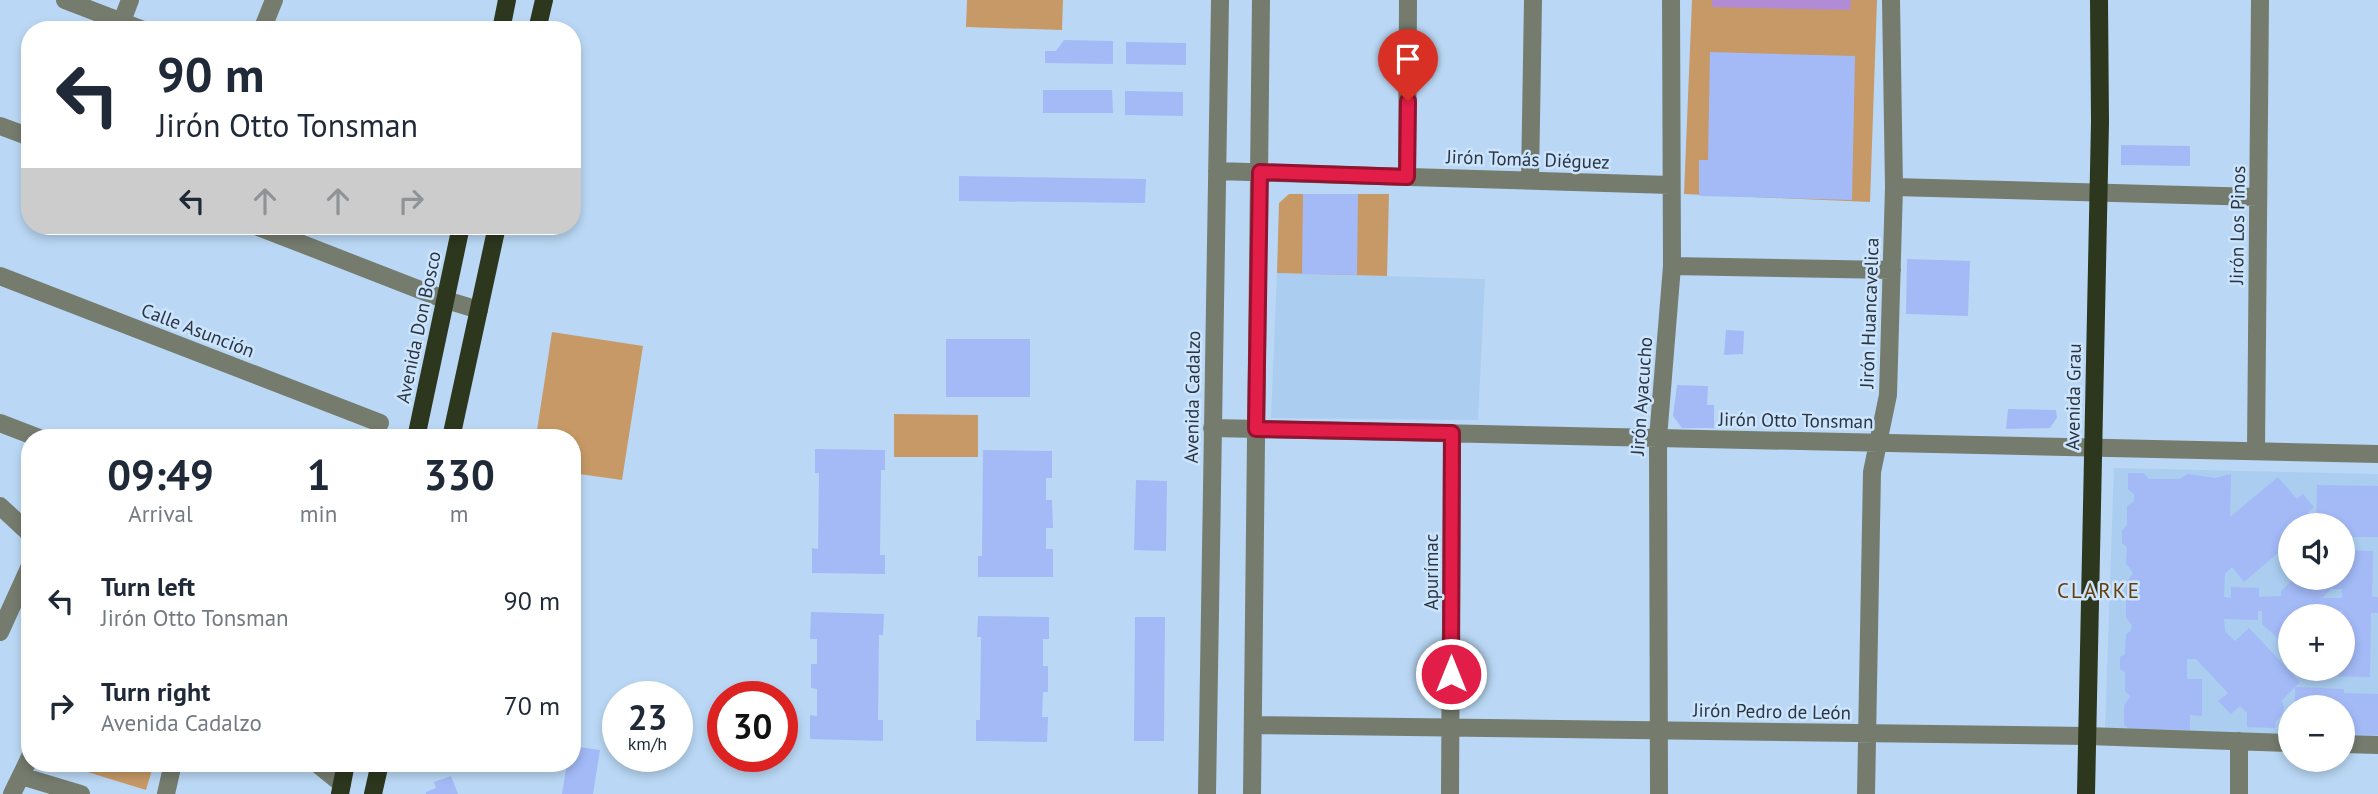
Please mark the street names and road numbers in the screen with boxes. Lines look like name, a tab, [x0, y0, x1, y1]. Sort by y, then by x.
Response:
street label: Jirón Tomás Diéguez	[1445, 144, 1610, 174]
street label: Jirón Los Pinos	[2224, 165, 2250, 286]
street label: Jirón Huancavelica	[1854, 237, 1884, 390]
street label: Avenida Don Bosco	[390, 249, 446, 405]
street label: Calle Asunción	[138, 297, 258, 363]
street label: Avenida Cadalzo	[1179, 330, 1205, 464]
street label: Jirón Ayacucho	[1625, 336, 1657, 457]
street label: Avenida Grau	[2060, 343, 2086, 451]
street label: Jirón Otto Tonsman	[1717, 407, 1874, 433]
street label: Apurímac	[1419, 534, 1443, 610]
street label: Jirón Pedro de León	[1692, 698, 1851, 724]

